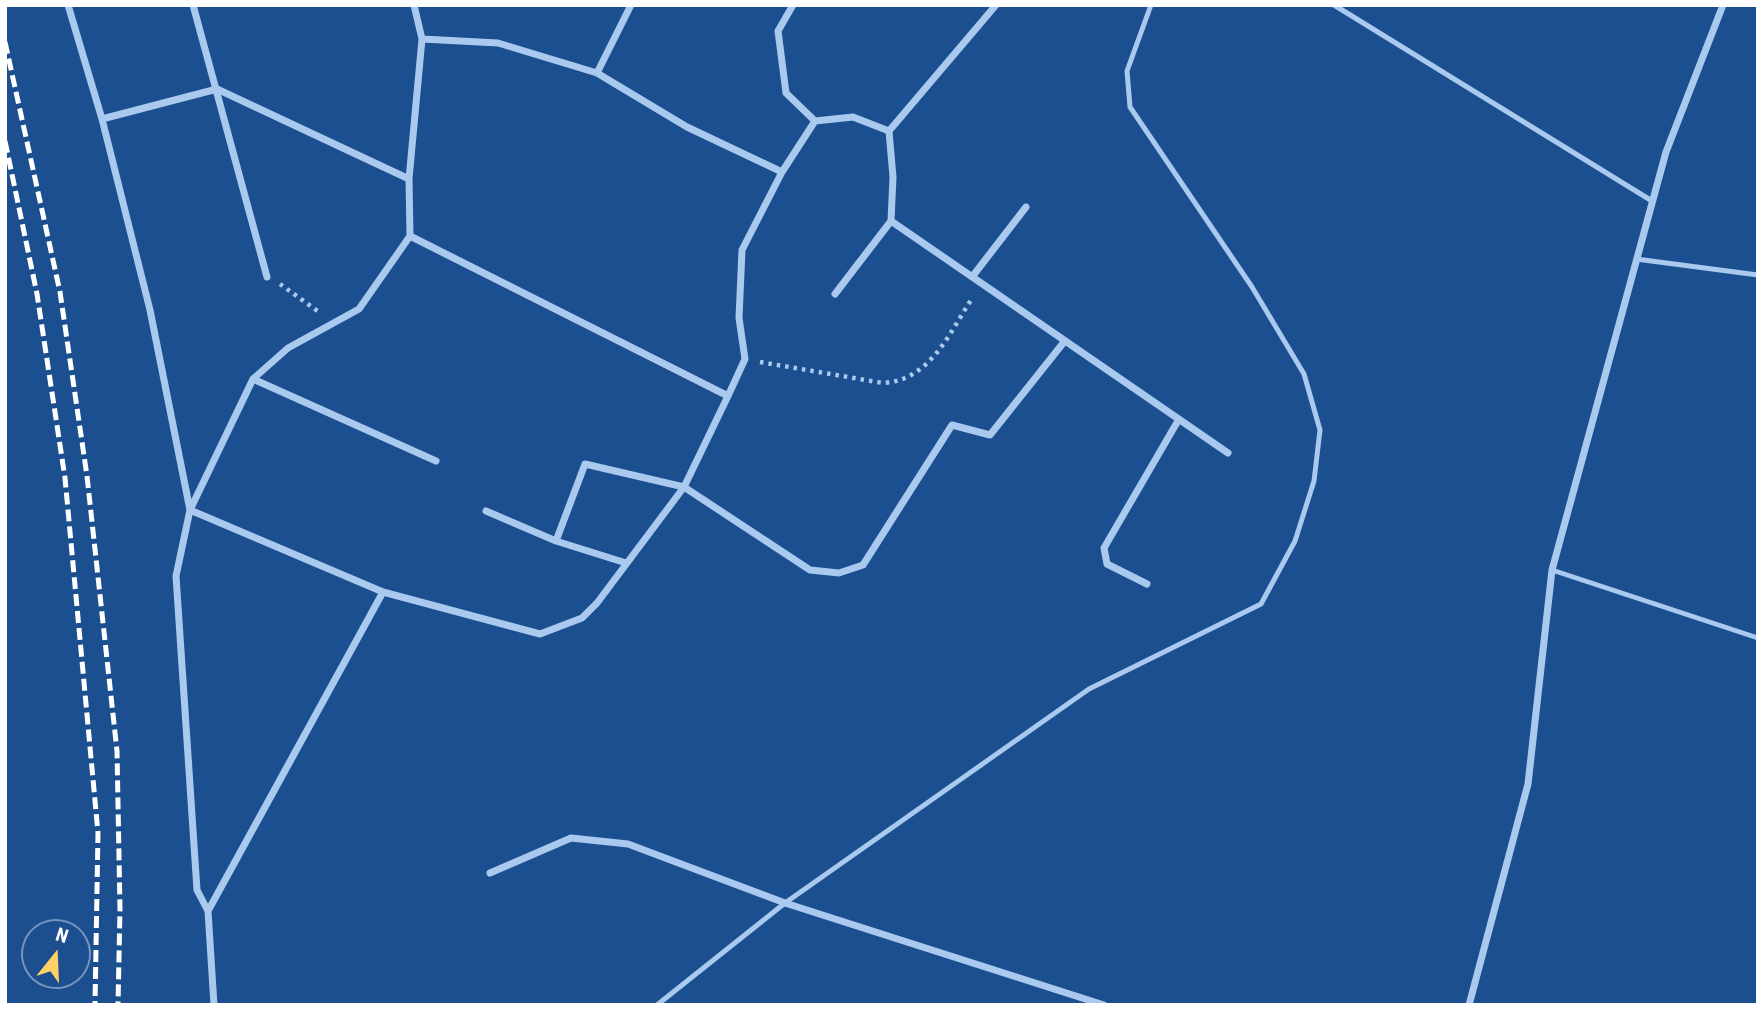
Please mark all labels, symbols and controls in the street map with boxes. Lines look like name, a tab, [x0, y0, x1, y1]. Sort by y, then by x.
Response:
north arrow	[21, 919, 91, 989]
text: N	[53, 923, 71, 948]

